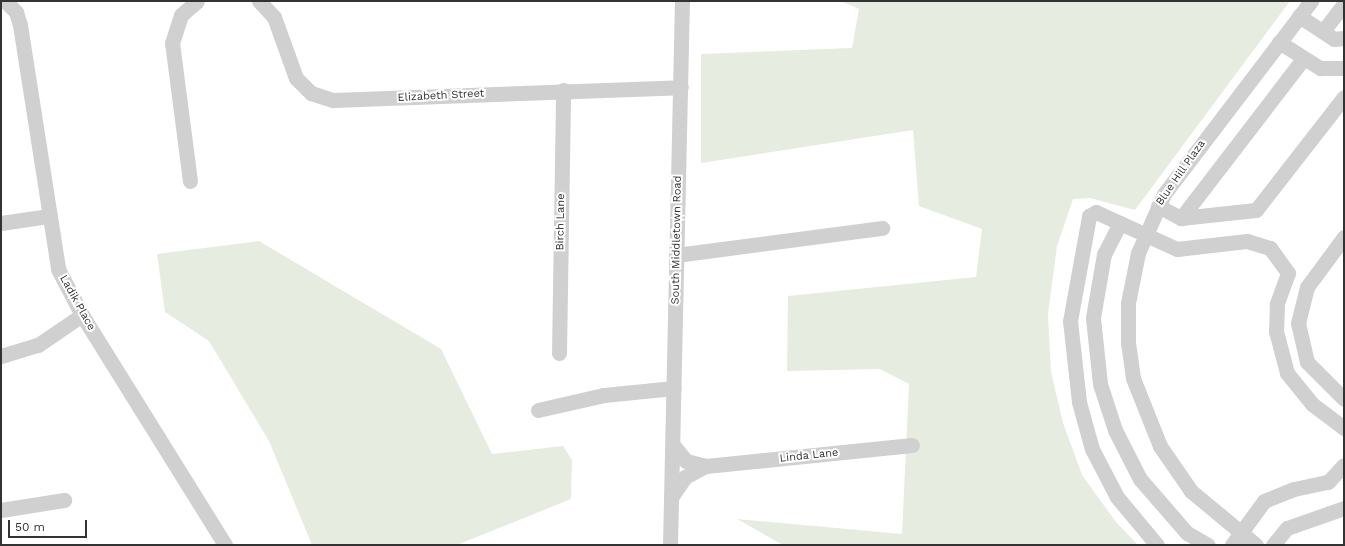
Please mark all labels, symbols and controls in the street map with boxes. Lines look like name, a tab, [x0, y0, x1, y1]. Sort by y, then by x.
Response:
street label: Elizabeth Street	[397, 87, 485, 105]
street label: Blue Hill Plaza	[1153, 138, 1209, 208]
street label: South Middletown Road	[669, 175, 685, 305]
street label: Birch Lane	[554, 193, 568, 251]
street label: Ladik Place	[56, 273, 98, 333]
street label: Linda Lane	[779, 446, 839, 466]
scale bar	[10, 512, 89, 538]
text: 50 m	[15, 520, 45, 534]

